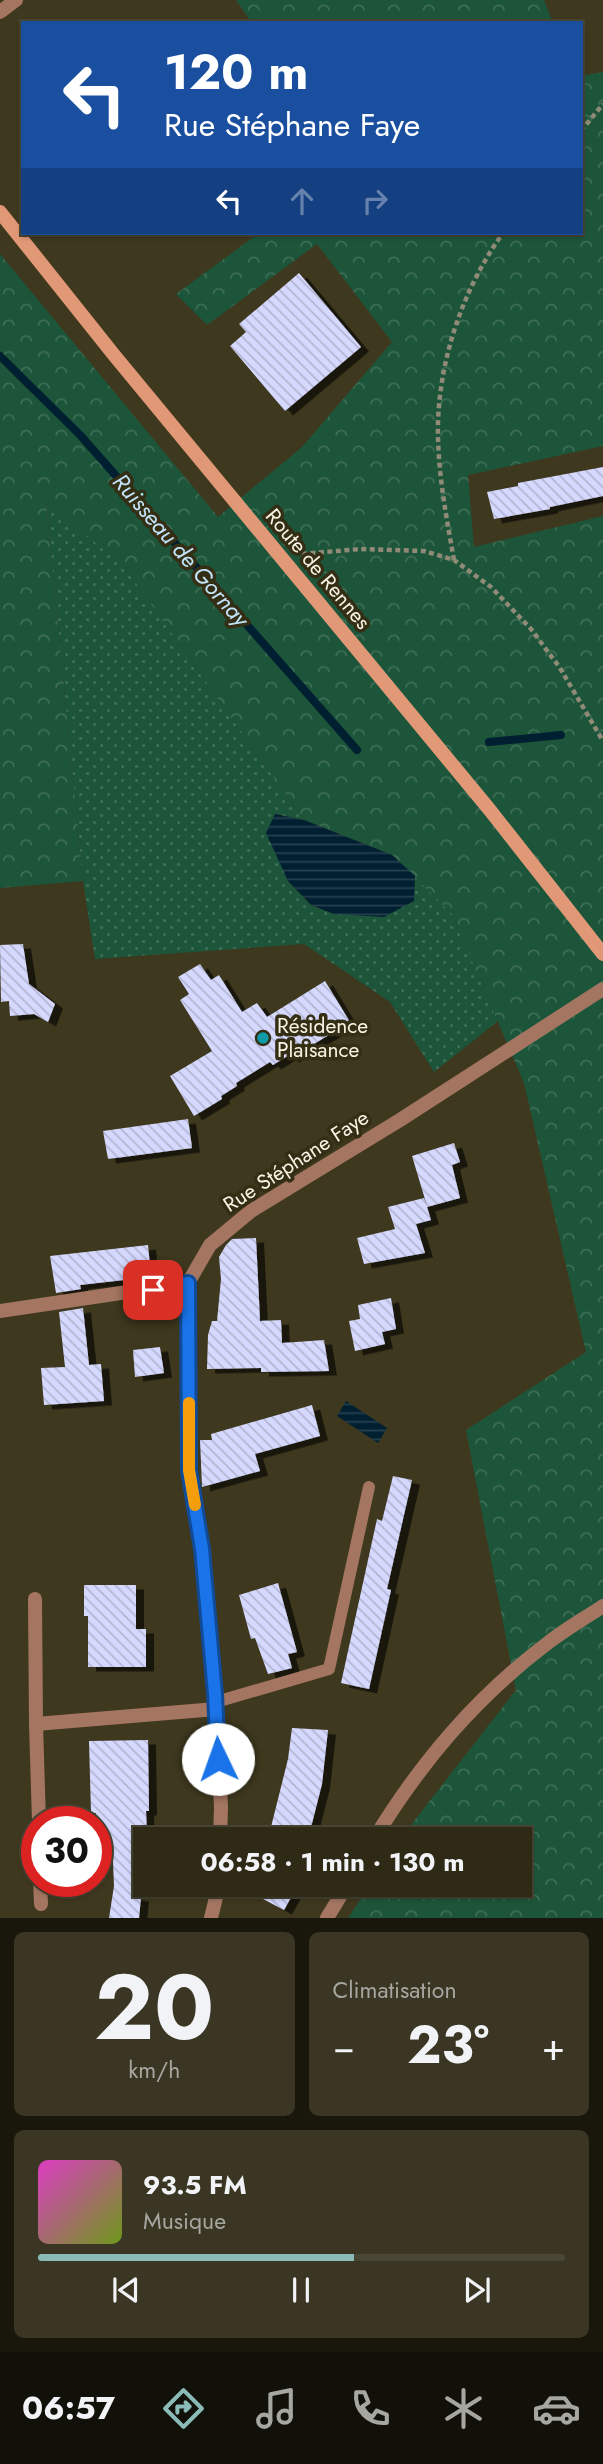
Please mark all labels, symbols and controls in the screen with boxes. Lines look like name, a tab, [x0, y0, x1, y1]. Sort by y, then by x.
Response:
text: 120 m	[164, 37, 308, 107]
icon: left	[49, 49, 140, 140]
text: Rue Stéphane Faye	[164, 102, 420, 148]
icon: left	[210, 182, 248, 220]
icon: ahead	[283, 182, 321, 220]
icon: right	[356, 182, 394, 220]
water label: Ruisseau de Gornay	[105, 466, 259, 636]
street label: Route de Rennes	[258, 502, 378, 636]
place label: Résidence Plaisance	[277, 1011, 368, 1065]
marker: Résidence Plaisance	[255, 1030, 271, 1046]
street label: Rue Stéphane Faye	[217, 1103, 375, 1219]
pin	[123, 1260, 183, 1320]
icon: arrive	[134, 1271, 172, 1309]
position arrow	[181, 1722, 255, 1796]
speed limit sign: 30	[21, 1806, 112, 1897]
text: 06:58 · 1 min · 130 m	[200, 1843, 465, 1881]
text: 20	[94, 1942, 214, 2073]
text: Climatisation	[333, 1973, 457, 2007]
text: 23°	[407, 2007, 489, 2083]
text: −	[333, 2019, 355, 2074]
text: +	[542, 2019, 565, 2074]
text: km/h	[128, 2053, 180, 2087]
text: 93.5 FM	[143, 2166, 247, 2204]
text: Musique	[143, 2204, 226, 2238]
icon: previous	[107, 2271, 145, 2309]
icon: pause	[282, 2271, 320, 2309]
icon: next	[458, 2271, 496, 2309]
icon: directions	[159, 2384, 208, 2433]
icon: music	[252, 2384, 301, 2433]
icon: phone	[346, 2384, 395, 2433]
icon: climate	[439, 2384, 488, 2433]
icon: car	[532, 2384, 581, 2433]
text: 06:57	[22, 2385, 115, 2431]

